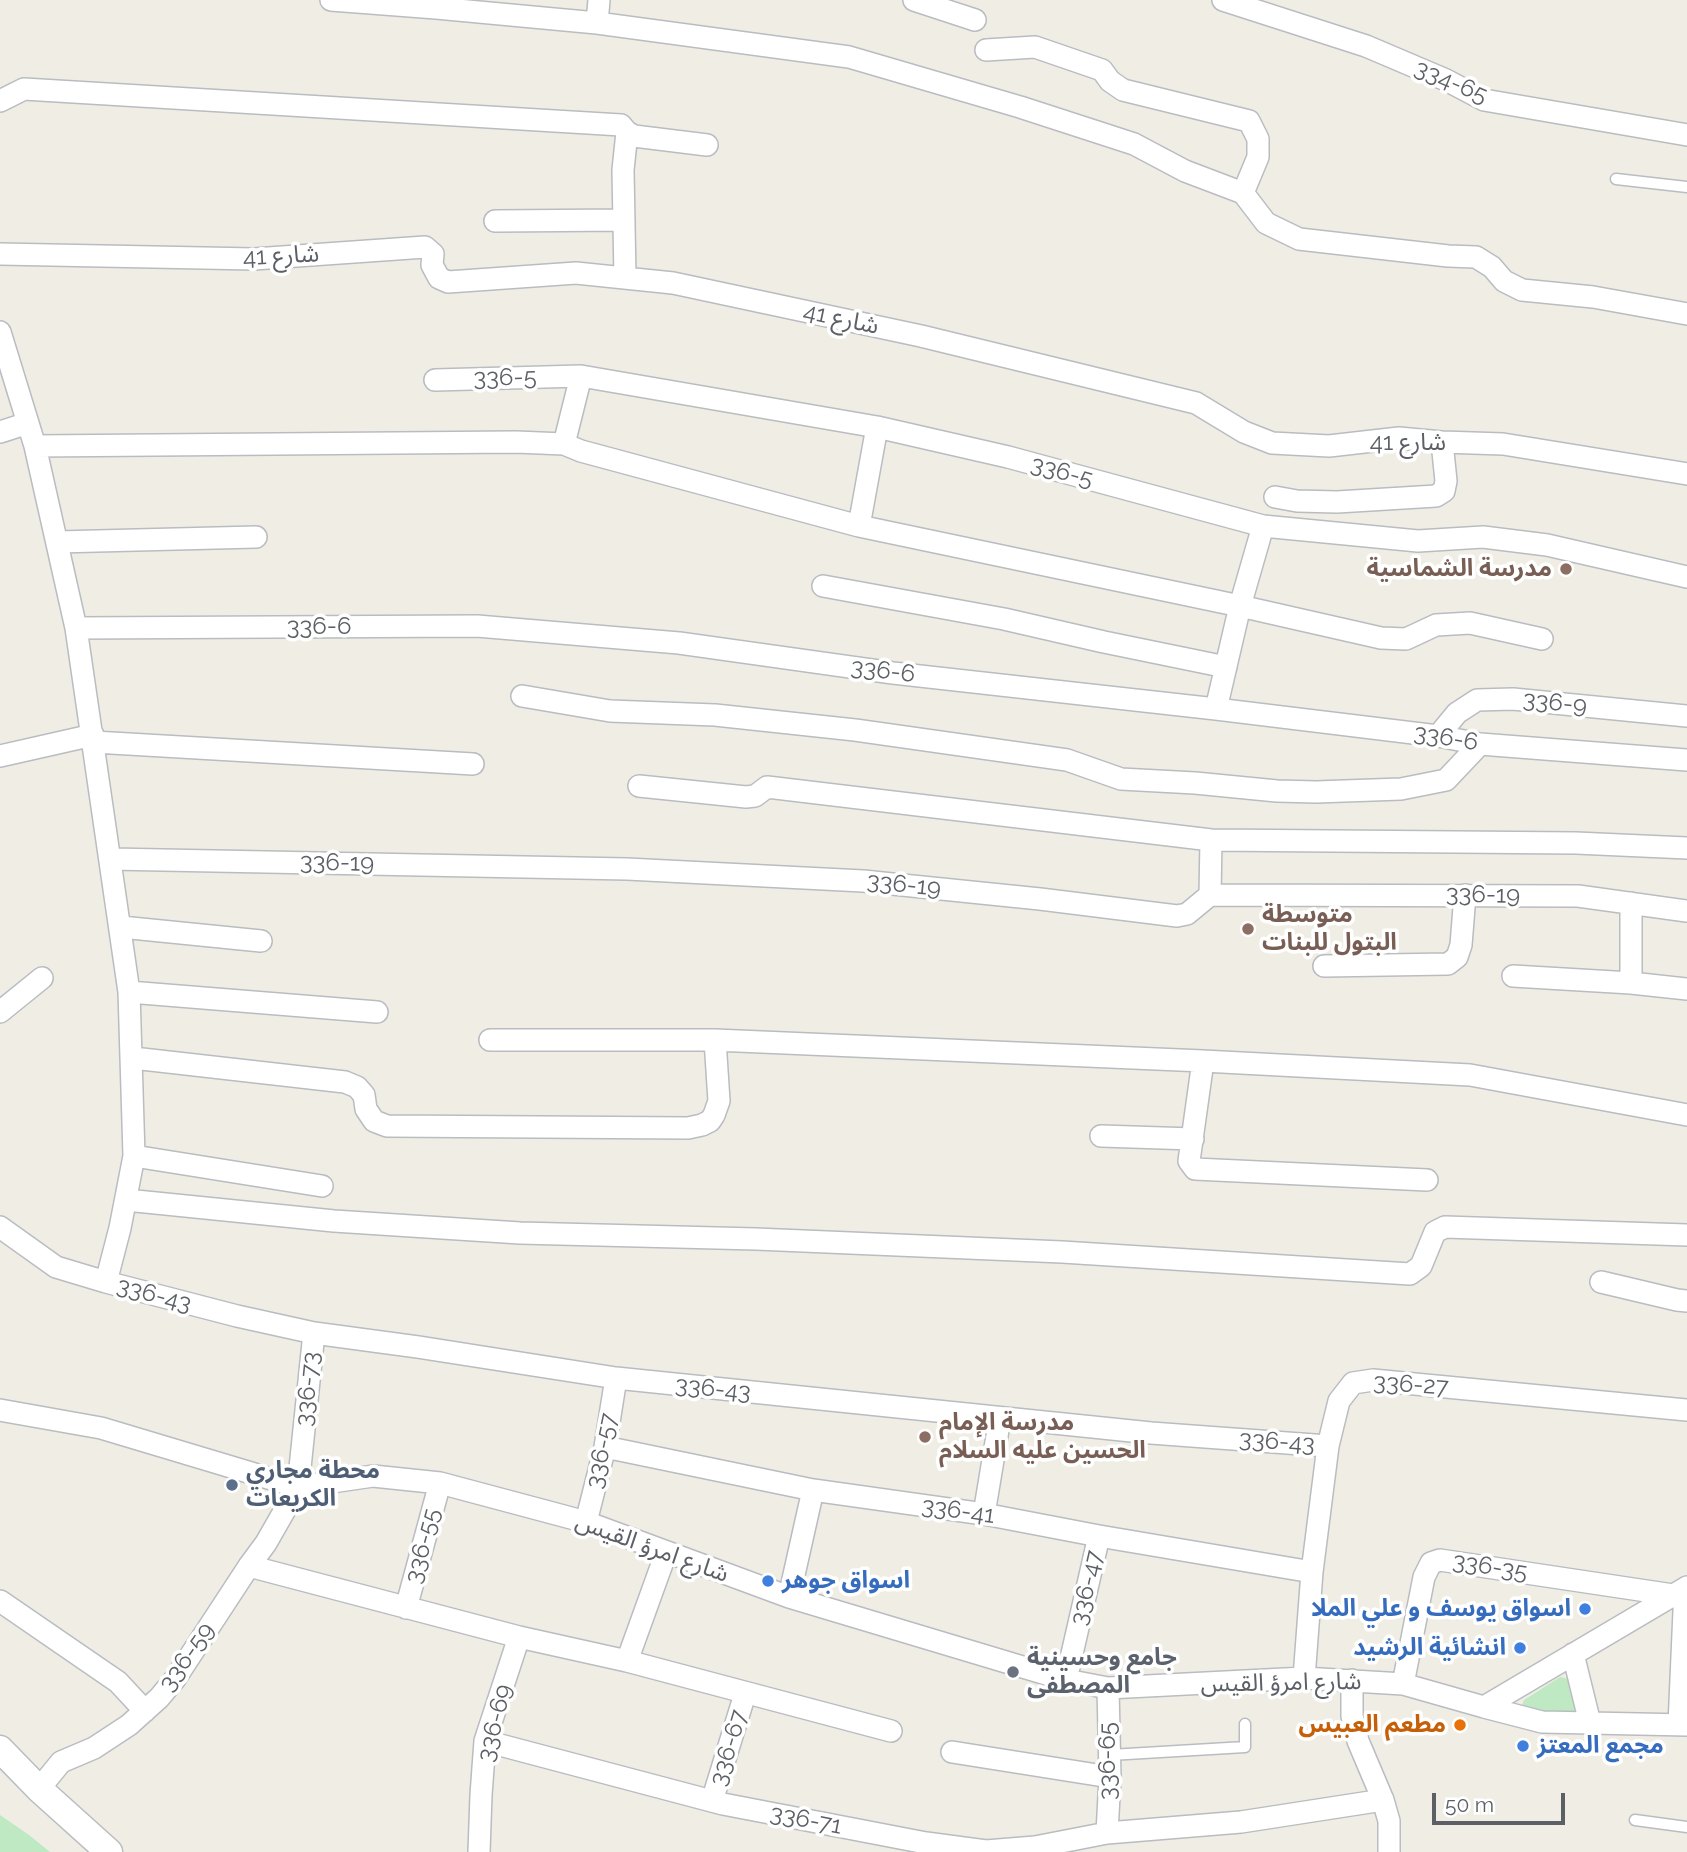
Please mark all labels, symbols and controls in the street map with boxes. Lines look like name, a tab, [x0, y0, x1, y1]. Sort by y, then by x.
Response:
street label: 334-65	[1410, 54, 1492, 110]
street label: شارع 41	[242, 240, 320, 272]
street label: شارع 41	[801, 297, 881, 341]
street label: 336-5	[473, 363, 537, 393]
street label: شارع 41	[1370, 429, 1446, 457]
street label: 336-5	[1028, 450, 1096, 494]
place label: مدرسة الشماسية	[1367, 555, 1552, 583]
marker: مدرسة الشماسية	[1558, 561, 1574, 577]
street label: 336-6	[287, 613, 351, 641]
street label: 336-6	[849, 653, 917, 689]
street label: 336-9	[1522, 685, 1588, 721]
street label: 336-6	[1412, 719, 1480, 757]
street label: 336-19	[300, 848, 374, 878]
street label: 336-19	[865, 867, 943, 903]
street label: 336-19	[1446, 880, 1520, 910]
place label: متوسطة البتول للبنات	[1262, 901, 1397, 957]
marker: متوسطة البتول للبنات	[1240, 921, 1256, 937]
street label: 336-43	[114, 1271, 194, 1319]
street label: 336-73	[290, 1350, 326, 1428]
street label: 336-27	[1372, 1368, 1450, 1402]
street label: 336-43	[674, 1371, 752, 1407]
place label: مدرسة الإمام الحسين عليه السلام	[939, 1409, 1146, 1465]
street label: 336-57	[580, 1411, 624, 1491]
street label: 336-43	[1238, 1425, 1316, 1459]
marker: مدرسة الإمام الحسين عليه السلام	[917, 1429, 933, 1445]
place label: محطة مجاري الكريعات	[246, 1457, 380, 1513]
marker: محطة مجاري الكريعات	[224, 1477, 240, 1493]
street label: 336-41	[920, 1492, 996, 1530]
street label: 336-55	[399, 1505, 447, 1587]
street label: شارع امرؤ القيس	[572, 1507, 732, 1589]
street label: 336-35	[1451, 1547, 1529, 1587]
street label: 336-47	[1064, 1548, 1110, 1628]
place label: اسواق جوهر	[782, 1567, 910, 1595]
marker: اسواق جوهر	[760, 1573, 776, 1589]
place label: اسواق يوسف و علي الملا	[1311, 1595, 1571, 1623]
marker: اسواق يوسف و علي الملا	[1577, 1601, 1593, 1617]
street label: 336-59	[153, 1617, 221, 1697]
place label: انشائية الرشيد	[1353, 1634, 1506, 1662]
marker: انشائية الرشيد	[1512, 1640, 1528, 1656]
place label: جامع وحسينية المصطفى	[1027, 1644, 1177, 1700]
marker: جامع وحسينية المصطفى	[1005, 1664, 1021, 1680]
street label: شارع امرؤ القيس	[1200, 1667, 1362, 1699]
street label: 336-69	[471, 1681, 519, 1765]
street label: 336-67	[704, 1707, 754, 1789]
place label: مطعم العبيس	[1298, 1711, 1446, 1739]
marker: مطعم العبيس	[1452, 1717, 1468, 1733]
street label: 336-65	[1094, 1722, 1122, 1800]
place label: مجمع المعتز	[1537, 1732, 1664, 1760]
marker: مجمع المعتز	[1515, 1738, 1531, 1754]
scale bar	[1435, 1778, 1568, 1822]
text: 50 m	[1445, 1792, 1494, 1817]
street label: 336-71	[768, 1799, 844, 1841]

